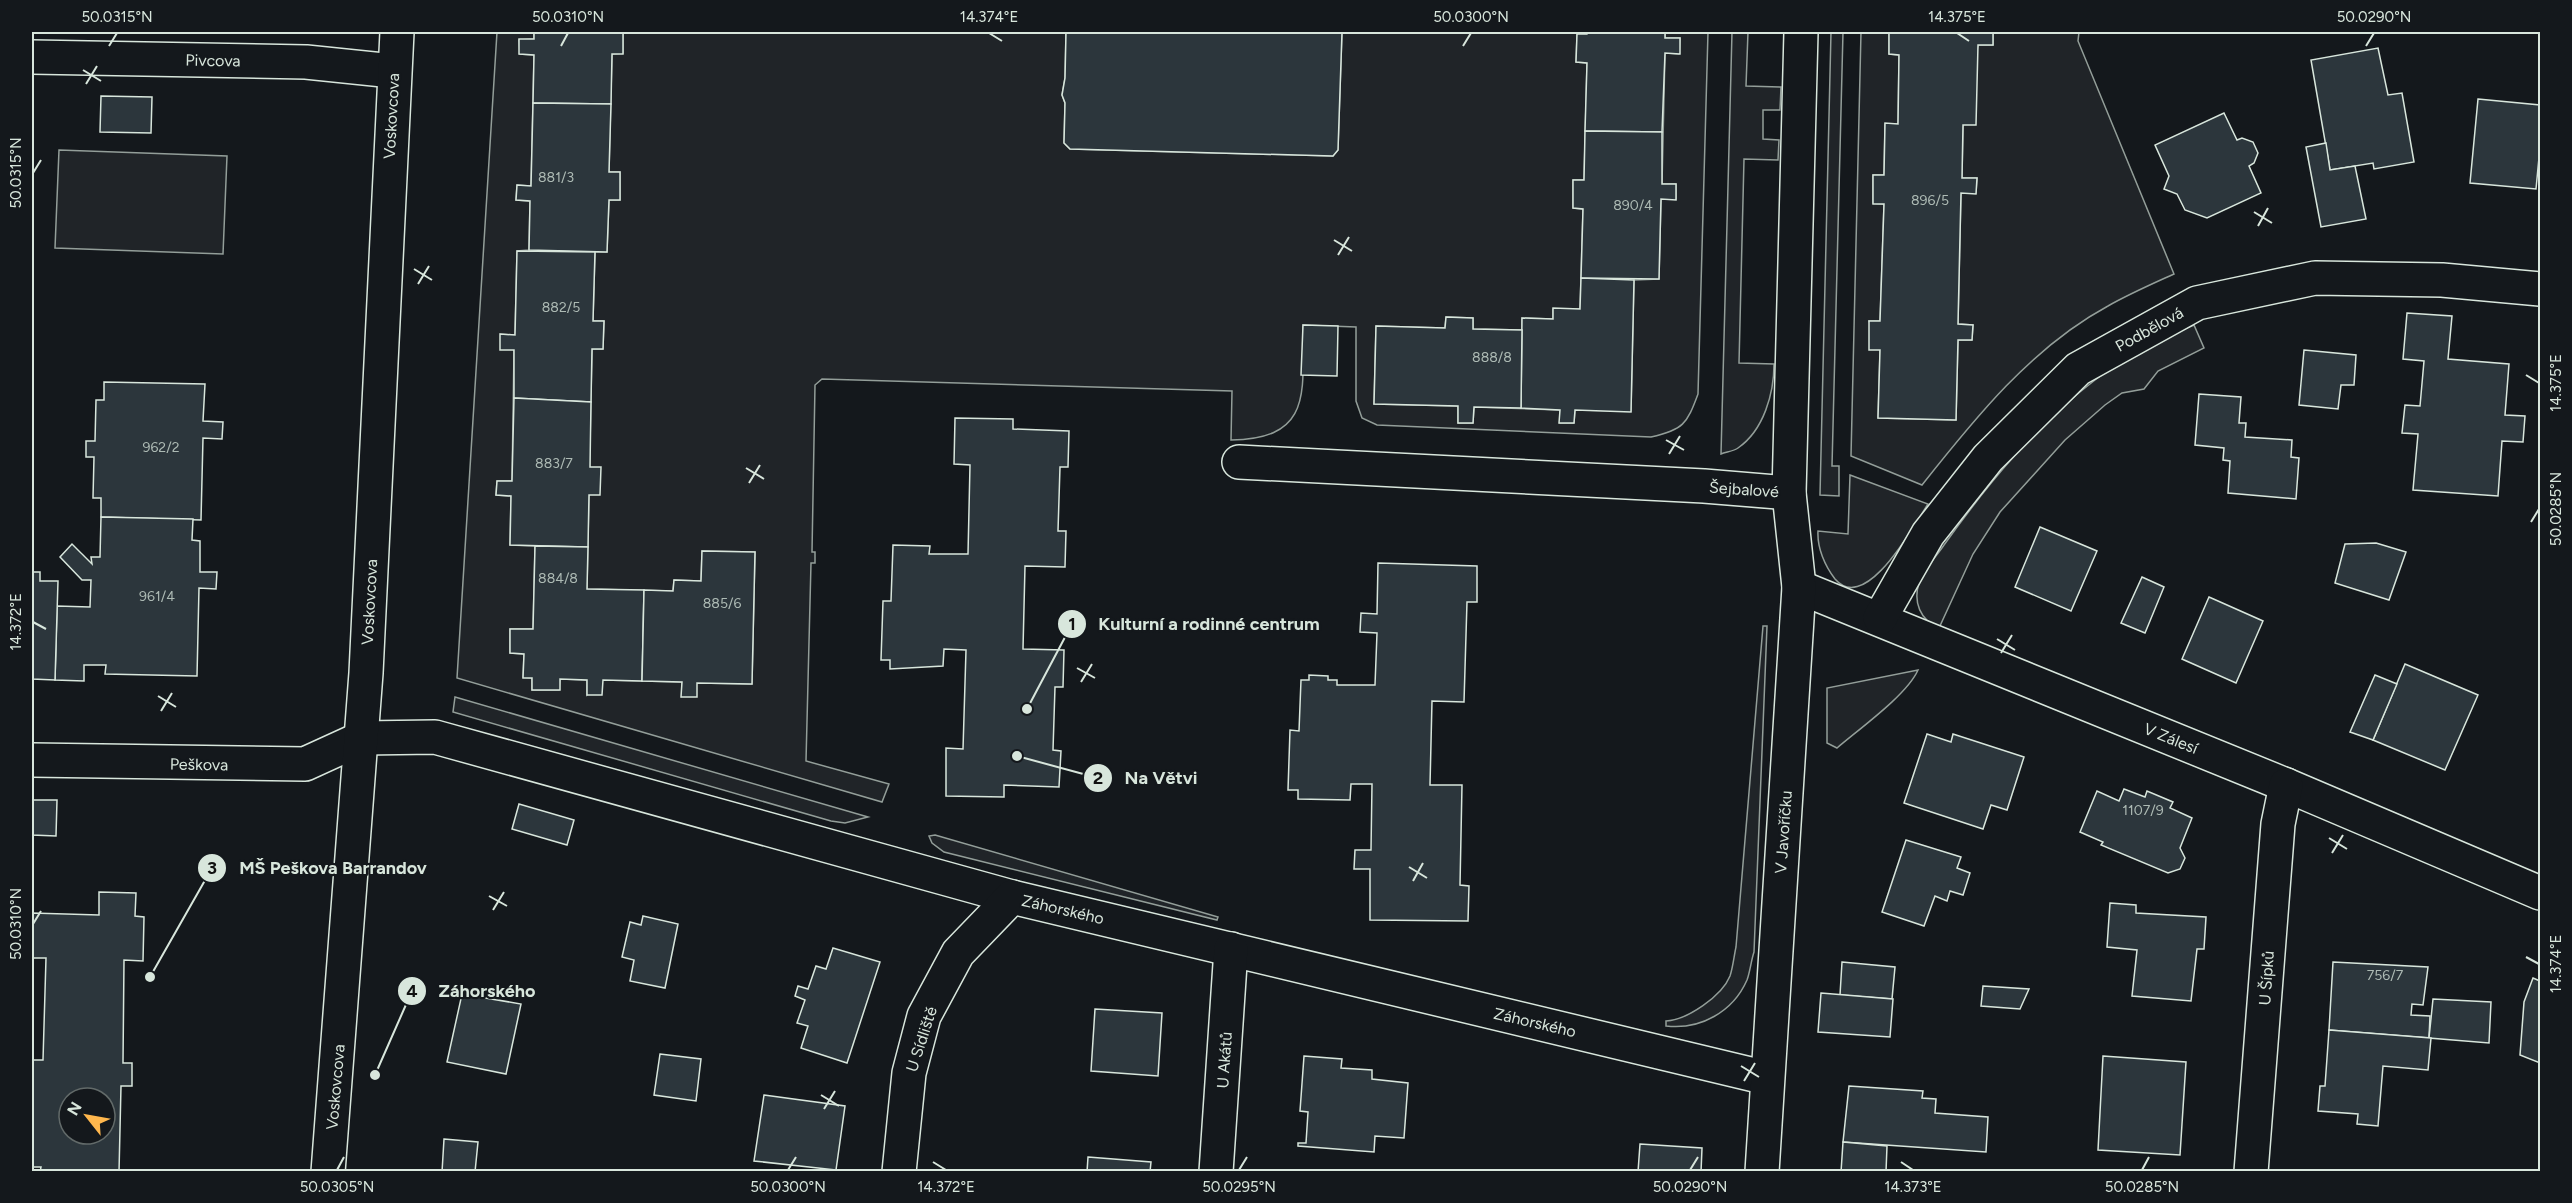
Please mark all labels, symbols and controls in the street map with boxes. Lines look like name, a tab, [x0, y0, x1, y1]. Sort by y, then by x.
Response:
text: 50.0315°N	[81, 8, 153, 26]
text: 50.0310°N	[532, 8, 604, 26]
text: 14.374°E	[960, 8, 1018, 26]
text: 50.0300°N	[1433, 8, 1509, 26]
text: 14.375°E	[1928, 8, 1986, 26]
text: 50.0290°N	[2337, 8, 2411, 26]
street label: Pivcova	[185, 51, 241, 70]
street label: Voskovcova	[380, 73, 403, 159]
text: 50.0315°N	[7, 137, 25, 209]
house number: 881/3	[538, 169, 574, 186]
house number: 896/5	[1911, 192, 1949, 209]
house number: 890/4	[1613, 197, 1653, 214]
house number: 882/5	[542, 299, 580, 316]
street label: Podbělová	[2112, 303, 2187, 356]
house number: 888/8	[1472, 349, 1512, 366]
text: 14.375°E	[2547, 354, 2565, 412]
house number: 962/2	[143, 439, 179, 456]
house number: 883/7	[535, 455, 573, 472]
text: 50.0285°N	[2547, 472, 2565, 546]
street label: Šejbalové	[1708, 478, 1780, 501]
street label: Voskovcova	[358, 559, 381, 645]
house number: 884/8	[538, 570, 578, 587]
house number: 961/4	[139, 588, 175, 605]
text: 14.372°E	[7, 593, 25, 651]
house number: 885/6	[703, 595, 741, 612]
callout: Kulturní a rodinné centrum	[1057, 606, 1332, 642]
text: 1	[1068, 613, 1076, 635]
text: Kulturní a rodinné centrum	[1098, 613, 1320, 635]
street label: V Zálesí	[2141, 719, 2202, 758]
street label: Peškova	[170, 754, 228, 775]
callout: Na Větvi	[1083, 760, 1210, 796]
text: 2	[1093, 767, 1103, 789]
text: Na Větvi	[1125, 767, 1197, 789]
street label: V Javoříčku	[1771, 790, 1796, 874]
house number: 1107/9	[2122, 802, 2164, 819]
callout: MŠ Peškova Barrandov	[197, 850, 439, 886]
text: 3	[207, 857, 217, 879]
text: MŠ Peškova Barrandov	[239, 857, 427, 879]
text: 50.0310°N	[7, 888, 25, 960]
street label: Záhorského	[1020, 891, 1106, 928]
text: 14.374°E	[2547, 935, 2565, 993]
street label: U Šípků	[2255, 950, 2278, 1006]
house number: 756/7	[2367, 967, 2404, 984]
callout: Záhorského	[397, 973, 547, 1009]
text: 4	[406, 980, 418, 1002]
text: Záhorského	[439, 980, 535, 1002]
street label: U Sídliště	[902, 1004, 941, 1074]
street label: Záhorského	[1492, 1004, 1578, 1041]
street label: U Akátů	[1213, 1031, 1236, 1089]
street label: Voskovcova	[322, 1043, 349, 1131]
north arrow	[57, 1086, 117, 1146]
text: N	[63, 1098, 86, 1119]
text: 50.0305°N	[300, 1178, 374, 1196]
text: 50.0300°N	[750, 1178, 826, 1196]
text: 14.372°E	[917, 1178, 975, 1196]
text: 50.0295°N	[1202, 1178, 1276, 1196]
text: 50.0290°N	[1653, 1178, 1727, 1196]
text: 14.373°E	[1884, 1178, 1942, 1196]
text: 50.0285°N	[2105, 1178, 2179, 1196]

